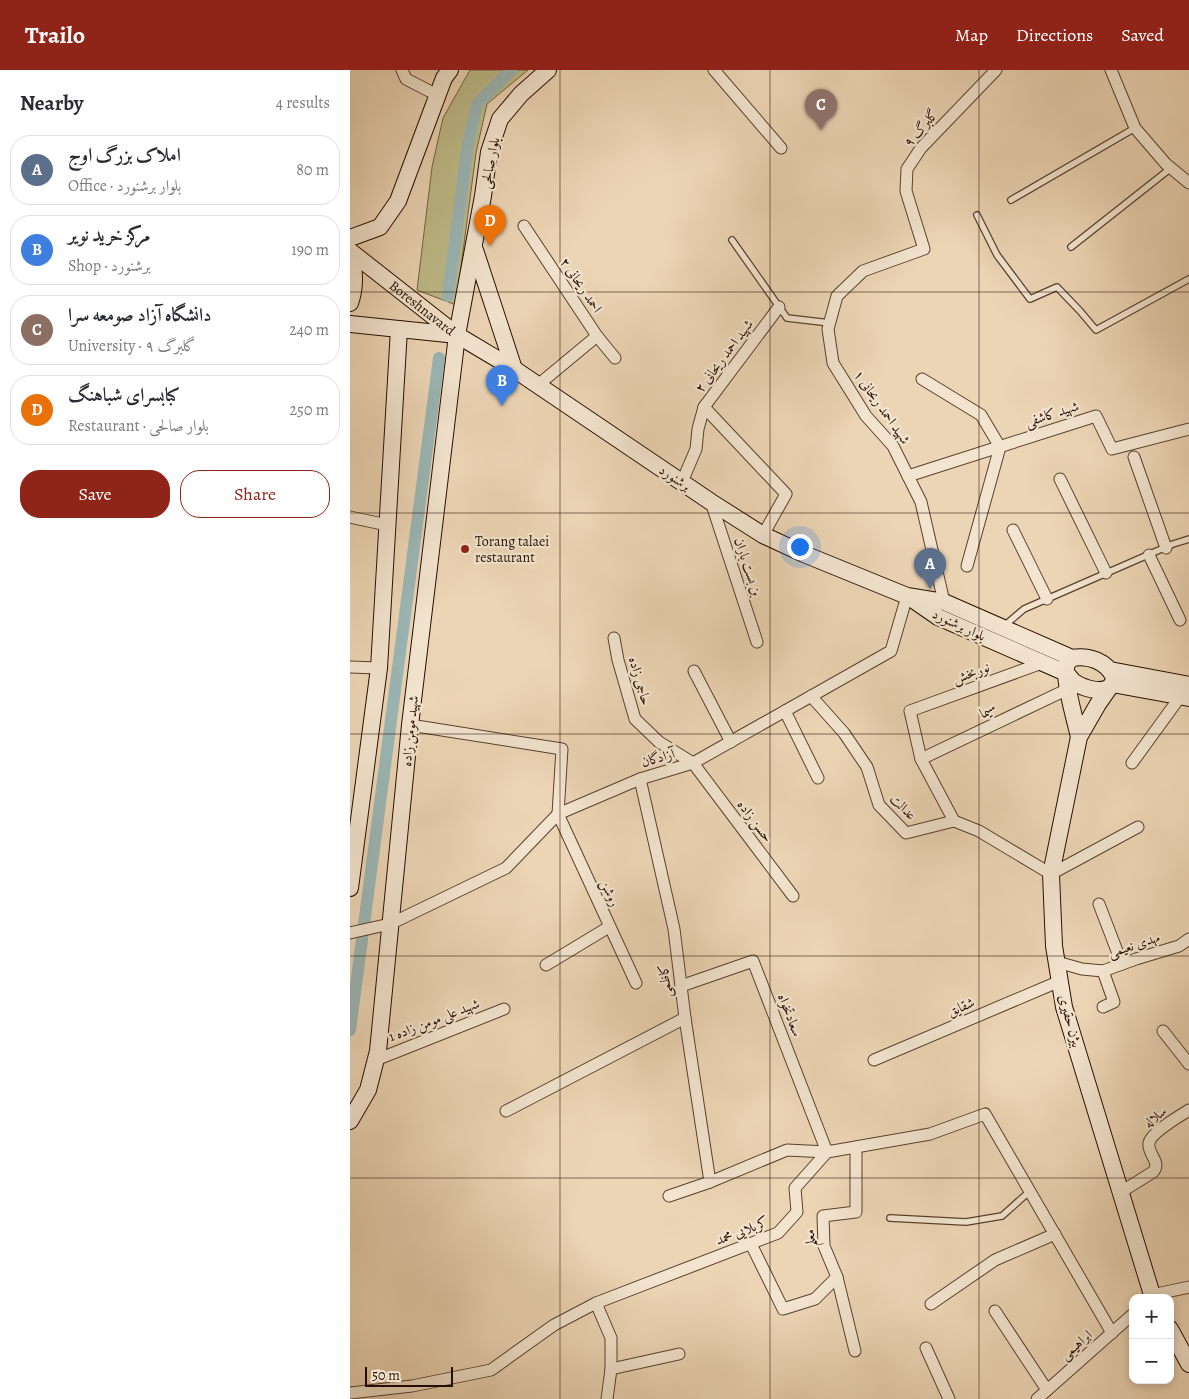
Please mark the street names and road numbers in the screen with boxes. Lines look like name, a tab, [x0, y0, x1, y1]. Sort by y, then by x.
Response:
street label: گلبرگ ۹	[899, 105, 943, 151]
street label: بلوار صالحی	[476, 135, 504, 190]
street label: احمد ریحانی ۲	[556, 254, 606, 316]
street label: Boreshnavard	[385, 276, 460, 340]
street label: شهید احمد ریحانی ۲	[690, 315, 758, 396]
street label: شهید احمد ریحانی ۱	[849, 366, 915, 448]
street label: شهید کاشفی	[1023, 396, 1082, 433]
street label: برشنورد	[655, 460, 695, 496]
street label: بن بست باران	[730, 535, 767, 599]
street label: بلوار برشنورد	[929, 604, 989, 646]
street label: حاجی زاده	[624, 654, 656, 708]
street label: نوربخش	[950, 657, 993, 688]
street label: شهید مومن زاده	[397, 694, 423, 767]
street label: سیما	[976, 699, 1000, 723]
street label: آزادگان	[639, 744, 679, 772]
street label: عدالت	[886, 790, 920, 824]
street label: حسن زاده	[733, 796, 777, 846]
street label: روشن	[596, 876, 624, 910]
street label: مهدی نعیمی	[1106, 928, 1162, 962]
street label: کاظمی	[654, 963, 676, 999]
street label: سعادتخواه	[773, 991, 807, 1039]
street label: بیژن حقیری	[1054, 992, 1086, 1050]
street label: شقایق	[945, 993, 977, 1021]
street label: شهید علی مومن زاده 1	[386, 994, 483, 1046]
street label: سلاله	[1139, 1102, 1171, 1132]
street label: کربلایی محمد	[713, 1212, 771, 1250]
street label: معلم	[800, 1228, 825, 1248]
street label: ابراهیمی	[1056, 1326, 1096, 1364]

